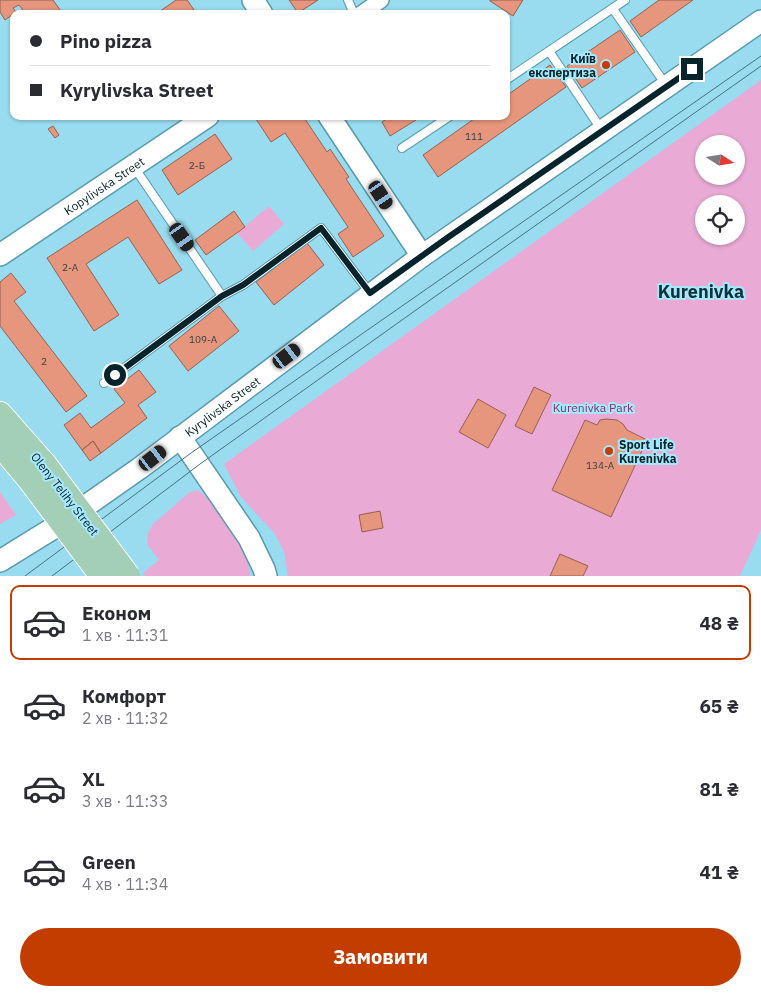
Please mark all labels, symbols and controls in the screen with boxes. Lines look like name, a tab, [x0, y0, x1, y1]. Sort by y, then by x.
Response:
text: Pino pizza	[60, 29, 152, 53]
place label: Київ експертиза	[528, 51, 596, 80]
route end	[681, 58, 703, 80]
marker: Київ експертиза	[600, 59, 612, 71]
text: Kyrylivska Street	[60, 78, 213, 102]
house number: 111	[465, 130, 483, 143]
north arrow	[695, 135, 745, 185]
map controls	[695, 135, 745, 245]
street label: Kopylivska Street	[61, 153, 147, 218]
house number: 2-Б	[189, 159, 205, 172]
car	[366, 178, 395, 212]
button: locate	[695, 195, 745, 245]
car	[167, 220, 196, 254]
house number: 2-А	[62, 261, 79, 274]
district label: Kurenivka	[658, 280, 744, 303]
house number: 109-А	[189, 333, 218, 346]
car	[270, 341, 303, 371]
house number: 2	[41, 355, 47, 368]
route start	[104, 364, 126, 386]
street label: Kyrylivska Street	[182, 373, 263, 439]
park label: Kurenivka Park	[553, 400, 634, 415]
place label: Sport Life Kurenivka	[619, 437, 677, 466]
car	[136, 443, 169, 473]
marker: Sport Life Kurenivka	[603, 445, 615, 457]
street label: Oleny Telihy Street	[28, 449, 102, 539]
house number: 134-А	[586, 459, 615, 472]
icon: car	[22, 600, 67, 645]
text: Економ	[82, 601, 151, 625]
text: 48 ₴	[699, 611, 739, 635]
text: 1 хв · 11:31	[82, 625, 168, 645]
icon: car	[22, 683, 67, 728]
text: Комфорт	[82, 684, 166, 708]
text: 65 ₴	[699, 694, 739, 718]
text: 2 хв · 11:32	[82, 708, 168, 728]
icon: car	[22, 766, 67, 811]
text: XL	[82, 767, 105, 791]
text: 81 ₴	[699, 777, 739, 801]
text: 3 хв · 11:33	[82, 791, 168, 811]
icon: car	[22, 849, 67, 894]
text: Green	[82, 850, 136, 874]
text: 41 ₴	[699, 860, 739, 884]
text: 4 хв · 11:34	[82, 874, 168, 894]
button: Замовити	[20, 928, 741, 986]

